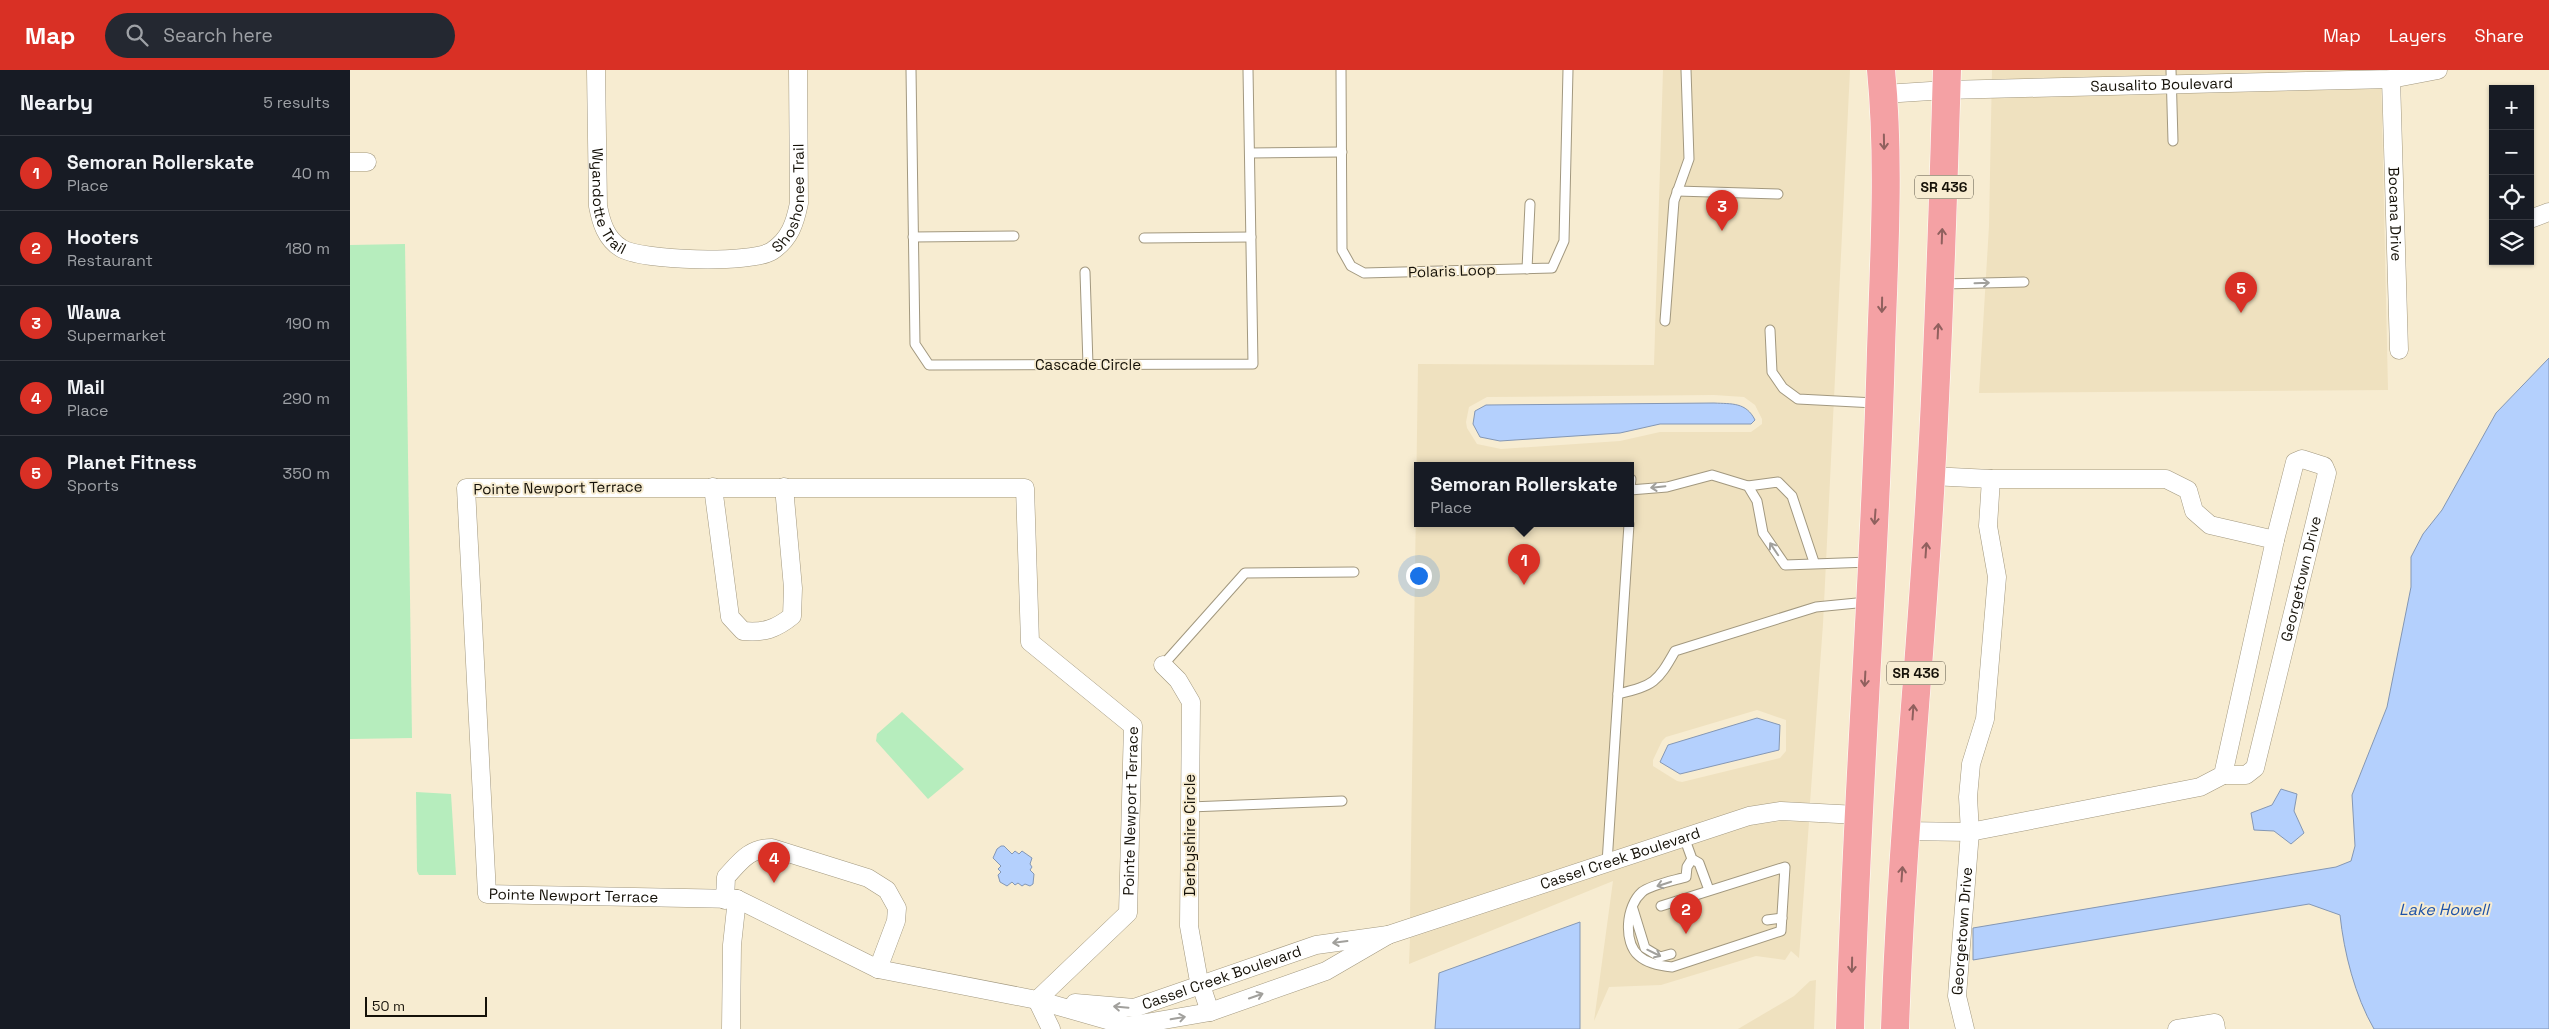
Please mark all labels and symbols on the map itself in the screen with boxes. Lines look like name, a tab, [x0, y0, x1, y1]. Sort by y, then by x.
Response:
street label: Sausalito Boulevard	[2090, 73, 2233, 95]
one-way arrow	[1879, 134, 1889, 150]
street label: Shoshonee Trail	[768, 144, 808, 257]
street label: Wyandotte Trail	[588, 148, 629, 258]
street label: Bocana Drive	[2385, 166, 2406, 262]
road number: SR 436	[1915, 175, 1973, 198]
pin: 3	[1706, 190, 1738, 231]
one-way arrow	[1937, 228, 1947, 244]
street label: Polaris Loop	[1408, 259, 1496, 282]
pin: 5	[2225, 272, 2257, 313]
one-way arrow	[1974, 278, 1990, 288]
one-way arrow	[1878, 297, 1887, 313]
one-way arrow	[1934, 323, 1943, 339]
street label: Cascade Circle	[1035, 355, 1141, 374]
street label: Pointe Newport Terrace	[473, 477, 643, 498]
one-way arrow	[1650, 483, 1666, 492]
one-way arrow	[1871, 509, 1880, 525]
street label: Georgetown Drive	[2276, 514, 2325, 644]
one-way arrow	[1769, 542, 1779, 556]
one-way arrow	[1921, 542, 1930, 558]
pin: 1	[1508, 544, 1540, 585]
your location	[1406, 563, 1432, 589]
road number: SR 436	[1887, 662, 1945, 684]
one-way arrow	[1861, 671, 1870, 687]
one-way arrow	[1909, 705, 1918, 721]
street label: Pointe Newport Terrace	[1118, 726, 1142, 896]
street label: Derbyshire Circle	[1180, 774, 1199, 896]
street label: Cassel Creek Boulevard	[1538, 823, 1703, 893]
pin: 4	[758, 842, 790, 883]
street label: Georgetown Drive	[1947, 866, 1976, 996]
one-way arrow	[1897, 867, 1906, 883]
one-way arrow	[1657, 880, 1672, 889]
street label: Pointe Newport Terrace	[489, 884, 658, 906]
pin: 2	[1670, 893, 1702, 934]
water label: Lake Howell	[2399, 899, 2491, 920]
one-way arrow	[1332, 937, 1348, 947]
street label: Cassel Creek Boulevard	[1139, 941, 1304, 1014]
one-way arrow	[1647, 948, 1662, 958]
one-way arrow	[1847, 957, 1856, 973]
one-way arrow	[1247, 991, 1263, 1000]
scale bar	[365, 994, 488, 1017]
one-way arrow	[1113, 1003, 1129, 1012]
one-way arrow	[1169, 1012, 1185, 1022]

